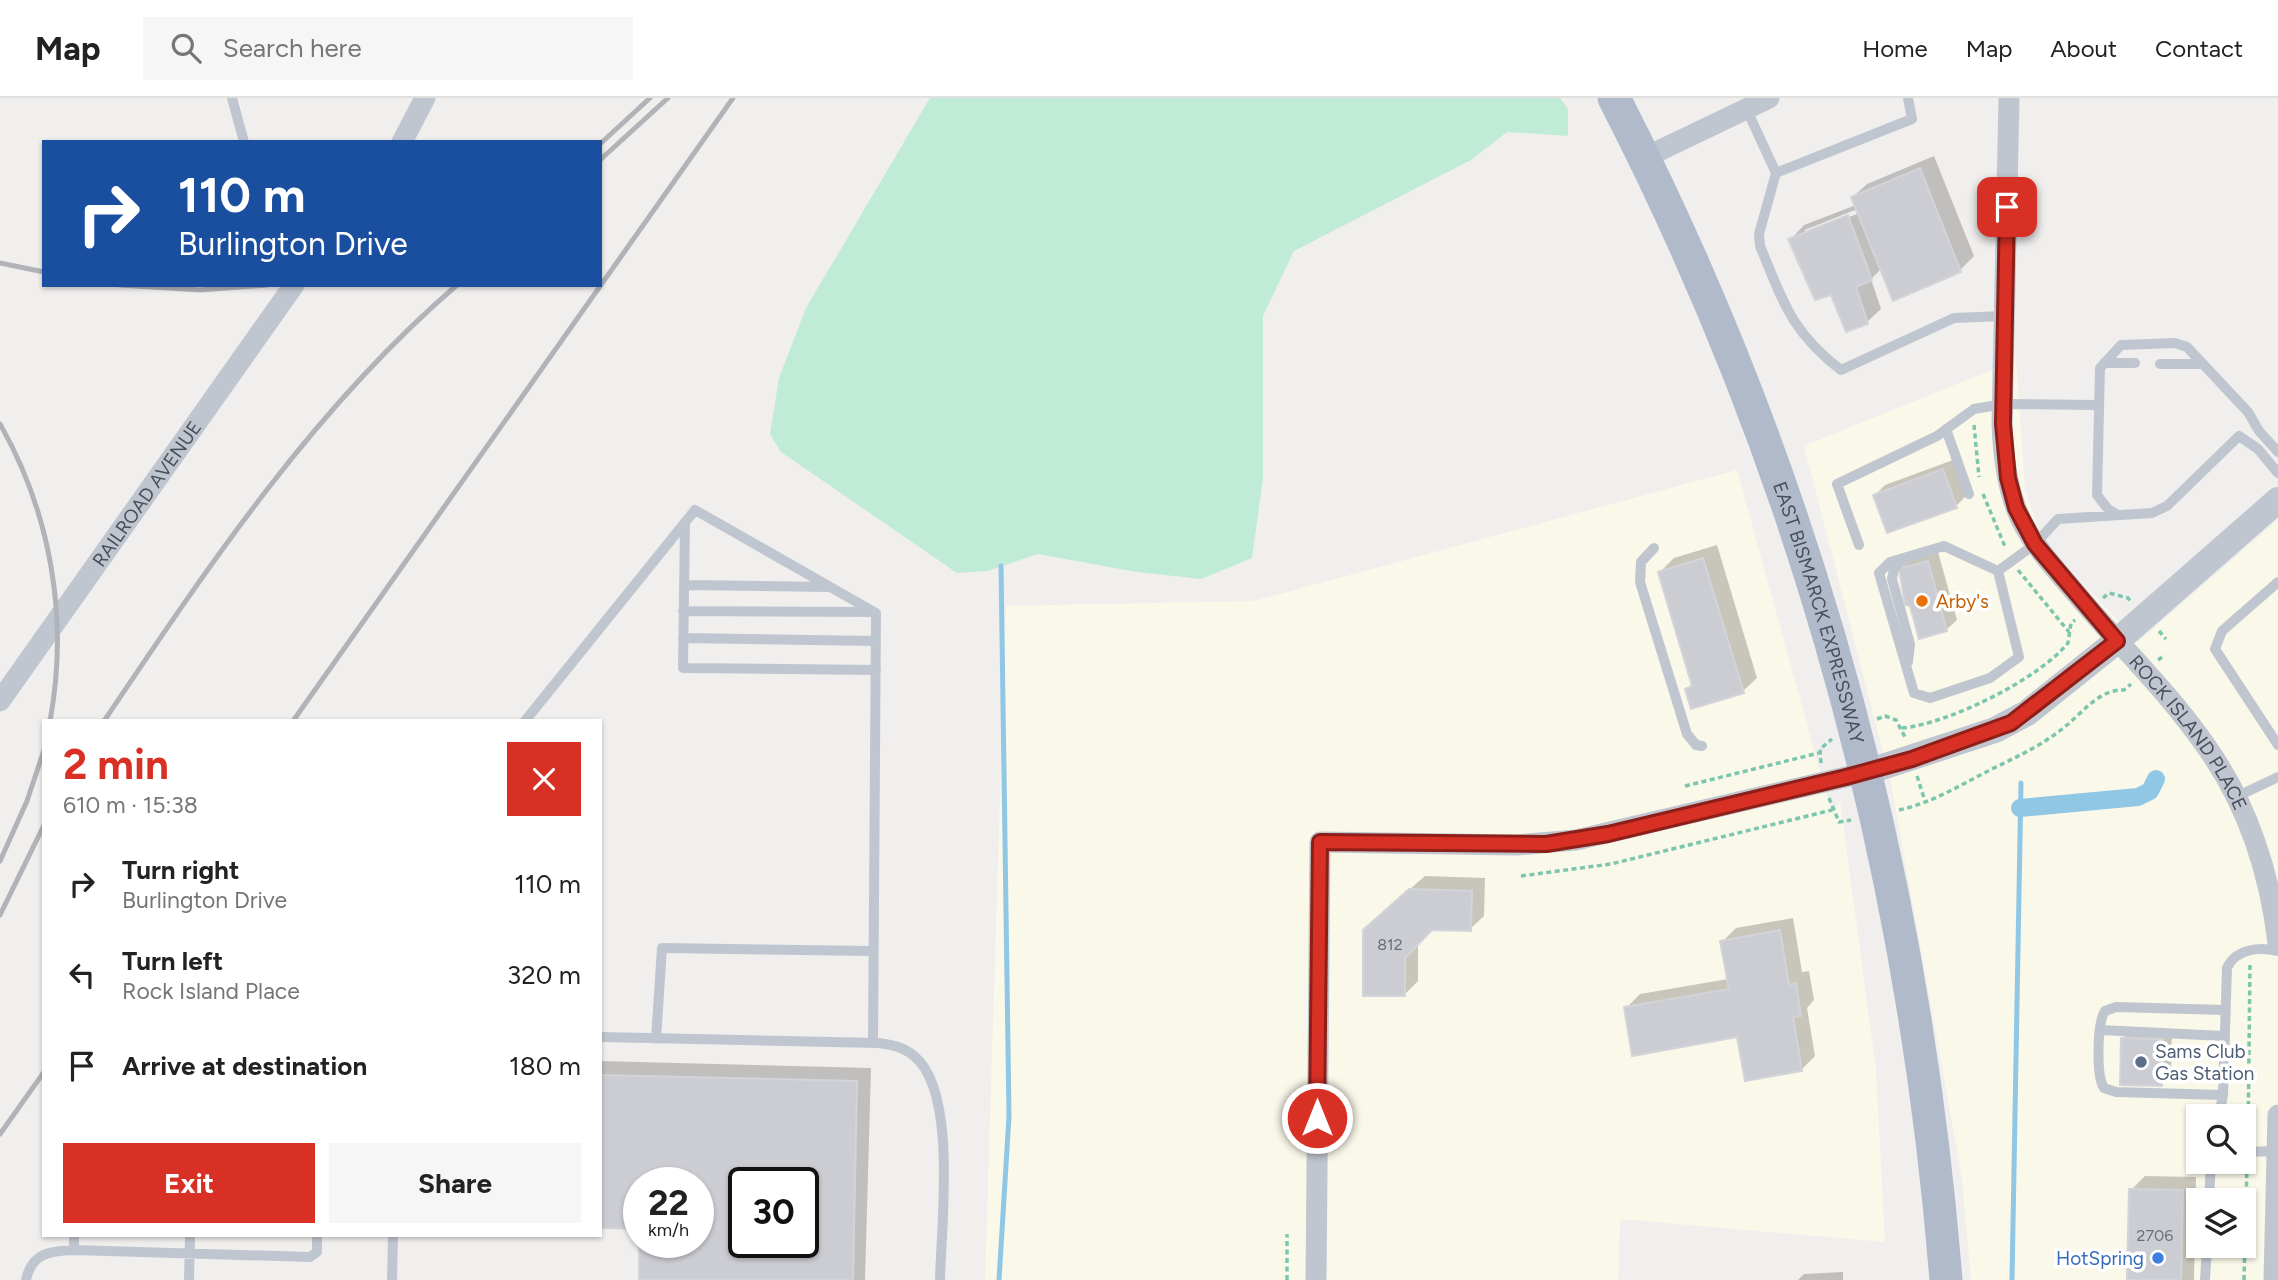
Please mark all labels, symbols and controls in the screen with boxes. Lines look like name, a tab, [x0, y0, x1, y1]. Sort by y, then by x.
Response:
search box	[143, 17, 633, 80]
text: Map	[35, 29, 101, 68]
icon: search	[167, 29, 205, 67]
text: Search here	[223, 32, 362, 64]
text: Home	[1862, 34, 1928, 63]
text: Map	[1966, 34, 2012, 63]
text: About	[2050, 34, 2117, 63]
text: Contact	[2155, 34, 2243, 63]
text: 110 m	[178, 165, 306, 224]
icon: right	[63, 168, 154, 259]
pin	[1977, 177, 2037, 237]
icon: arrive	[1988, 188, 2026, 226]
text: Burlington Drive	[178, 225, 408, 263]
street label: RAILROAD AVENUE	[88, 417, 206, 571]
street label: EAST BISMARCK EXPRESSWAY	[1768, 479, 1869, 747]
place label: Arby's	[1936, 590, 1989, 613]
marker: Arby's	[1914, 593, 1930, 609]
street label: ROCK ISLAND PLACE	[2124, 650, 2252, 814]
text: 2 min	[63, 739, 169, 790]
button: close	[507, 742, 581, 816]
text: 610 m · 15:38	[63, 791, 198, 819]
text: Turn right	[122, 854, 239, 886]
icon: right	[63, 865, 101, 903]
text: 110 m	[514, 868, 581, 900]
text: Burlington Drive	[122, 886, 287, 914]
house number: 812	[1377, 935, 1403, 954]
text: Turn left	[122, 945, 223, 977]
icon: left	[63, 956, 101, 994]
text: 320 m	[507, 959, 581, 991]
text: Rock Island Place	[122, 977, 300, 1005]
place label: Sams Club Gas Station	[2155, 1040, 2254, 1085]
icon: arrive	[63, 1047, 101, 1085]
text: Arrive at destination	[122, 1050, 367, 1082]
text: 180 m	[509, 1050, 581, 1082]
marker: Sams Club Gas Station	[2133, 1054, 2149, 1070]
position arrow	[1280, 1081, 1354, 1155]
map controls	[2186, 1104, 2256, 1258]
button: search	[2186, 1104, 2256, 1174]
button: Exit	[63, 1143, 315, 1223]
button: Share	[329, 1143, 581, 1223]
speed limit sign: 30	[728, 1167, 819, 1258]
text: 22	[648, 1182, 689, 1224]
button: layers	[2186, 1188, 2256, 1258]
text: km/h	[648, 1219, 689, 1241]
house number: 2706	[2137, 1226, 2173, 1245]
place label: HotSpring	[2056, 1247, 2144, 1270]
marker: HotSpring	[2150, 1250, 2166, 1266]

